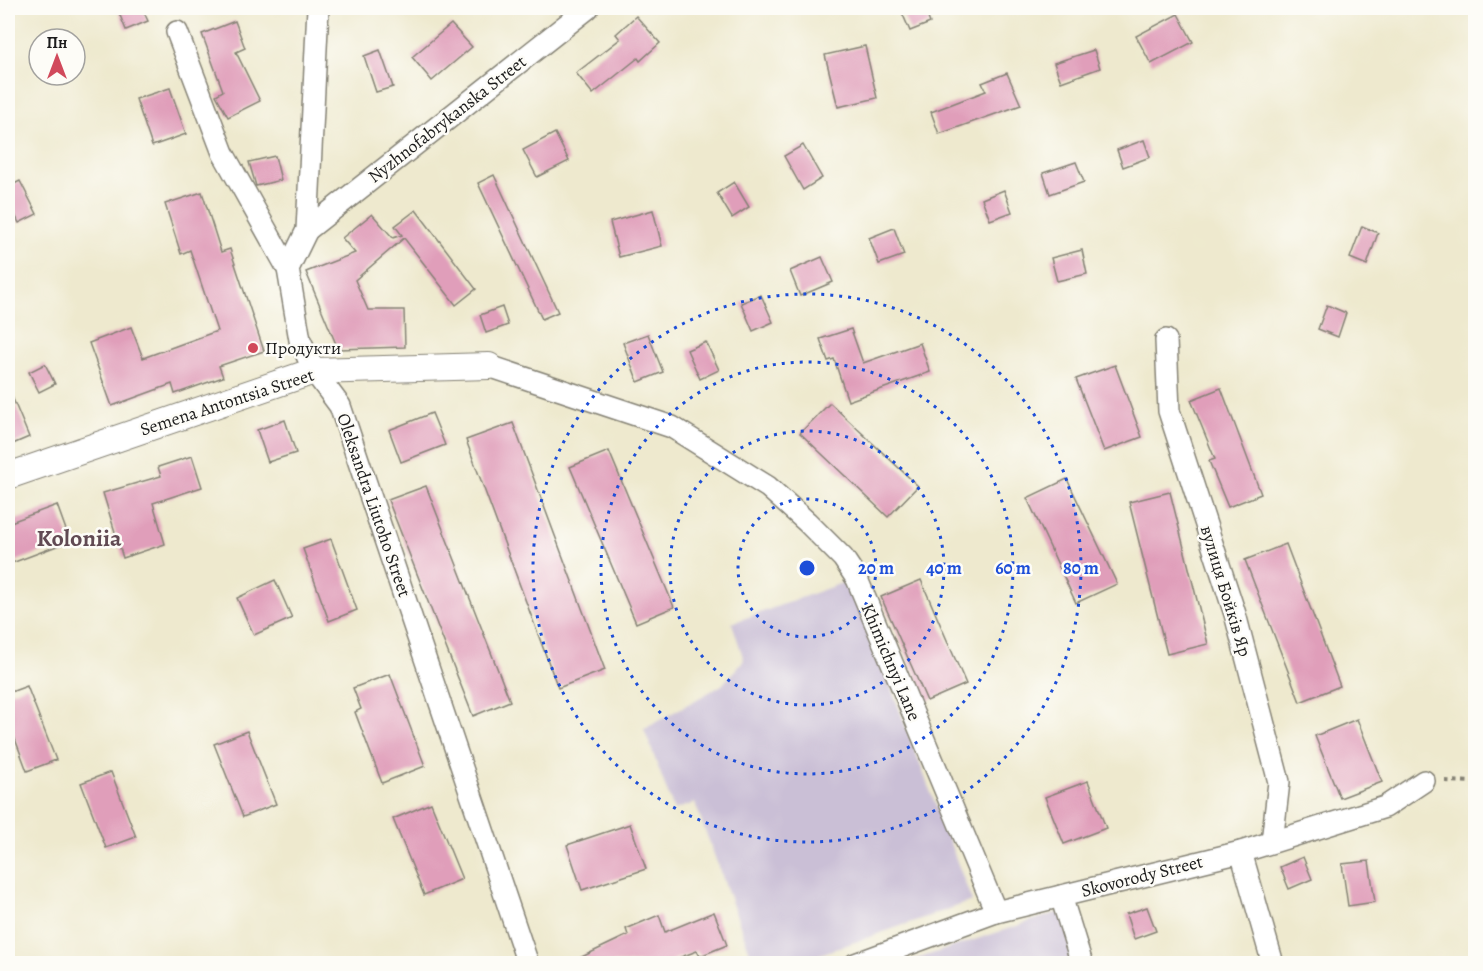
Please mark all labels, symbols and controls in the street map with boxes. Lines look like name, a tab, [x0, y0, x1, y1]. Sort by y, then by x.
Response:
north arrow	[27, 27, 87, 87]
text: Пн	[47, 32, 67, 54]
street label: Nyzhnofabrykanska Street	[363, 50, 531, 188]
place label: Продукти	[265, 336, 341, 360]
marker: Продукти	[246, 341, 260, 355]
street label: Semena Antontsia Street	[137, 363, 317, 441]
street label: Oleksandra Liutoho Street	[331, 410, 417, 600]
district label: Koloniia	[36, 522, 122, 554]
street label: вулиця Бойків Яр	[1195, 523, 1257, 659]
text: 20 m	[858, 556, 894, 580]
text: 40 m	[926, 556, 962, 580]
text: 60 m	[995, 556, 1031, 580]
text: 80 m	[1063, 556, 1099, 580]
centre of rings	[797, 558, 817, 578]
street label: Khimichnyi Lane	[856, 600, 926, 724]
street label: Skovorody Street	[1079, 849, 1205, 903]

